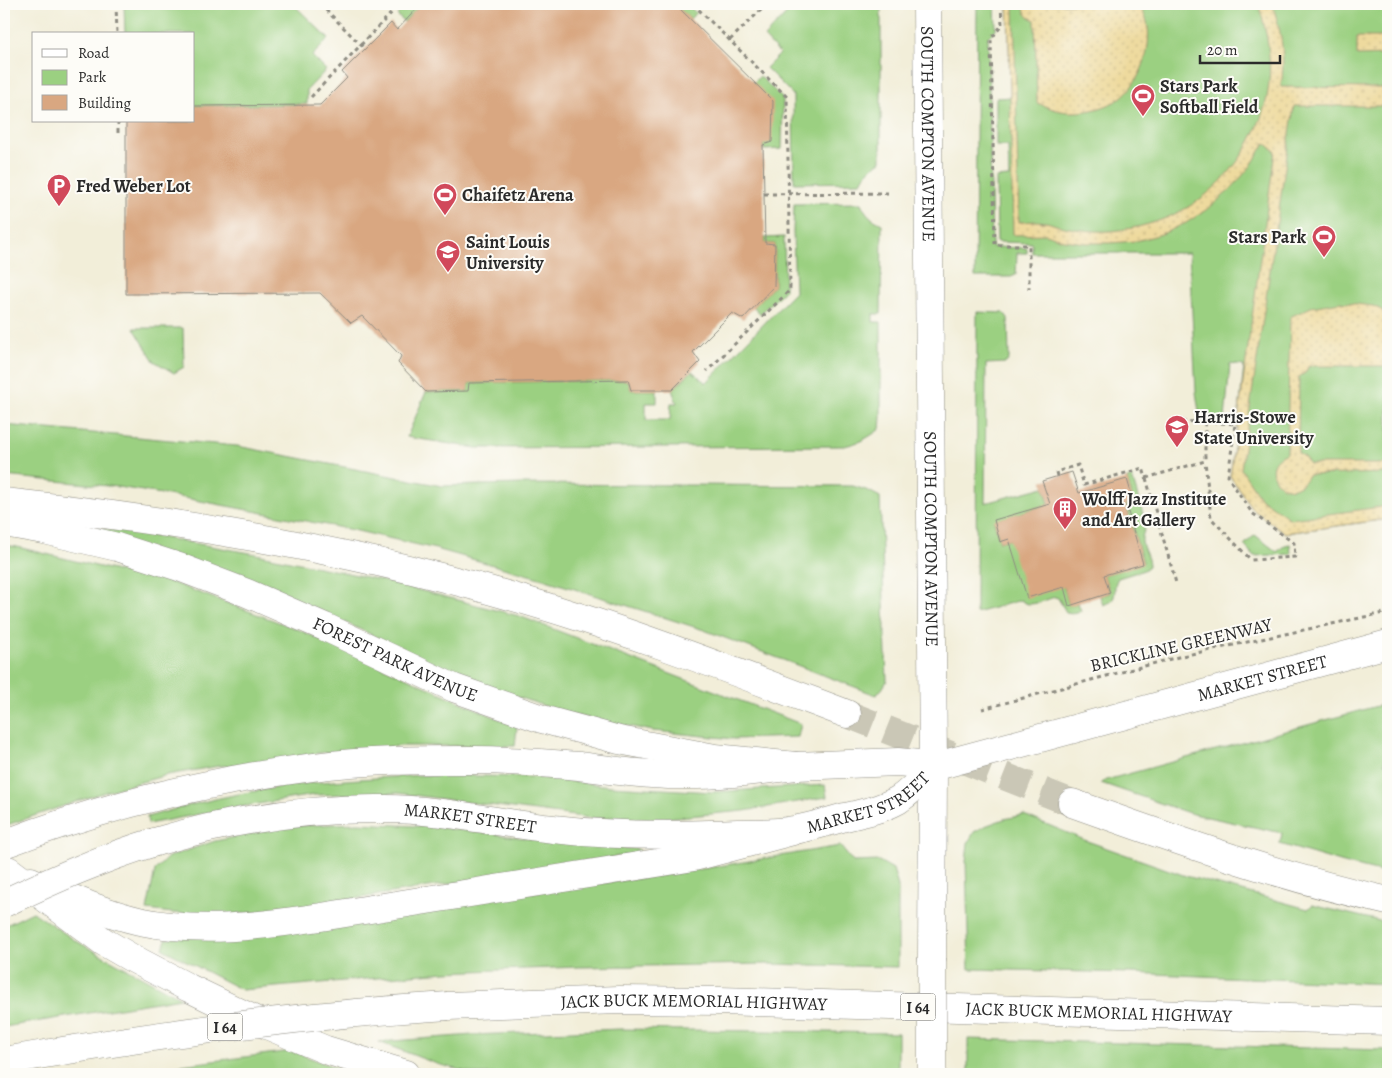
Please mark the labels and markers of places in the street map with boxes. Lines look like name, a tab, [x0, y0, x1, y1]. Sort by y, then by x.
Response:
place label: Stars Park Softball Field	[1160, 74, 1259, 119]
sports icon: Stars Park Softball Field	[1130, 83, 1156, 117]
parking icon: Fred Weber Lot	[46, 173, 72, 207]
place label: Fred Weber Lot	[76, 174, 191, 198]
sports icon: Chaifetz Arena	[432, 182, 458, 216]
place label: Chaifetz Arena	[462, 183, 574, 207]
sports icon: Stars Park	[1311, 224, 1337, 258]
place label: Stars Park	[1229, 225, 1307, 249]
place label: Saint Louis University	[466, 230, 550, 275]
school or university icon: Saint Louis University	[435, 239, 461, 273]
place label: Harris-Stowe State University	[1194, 405, 1314, 450]
school or university icon: Harris-Stowe State University	[1164, 414, 1190, 448]
place label: Wolff Jazz Institute and Art Gallery	[1081, 487, 1226, 532]
building icon: Wolff Jazz Institute and Art Gallery	[1052, 496, 1078, 530]

